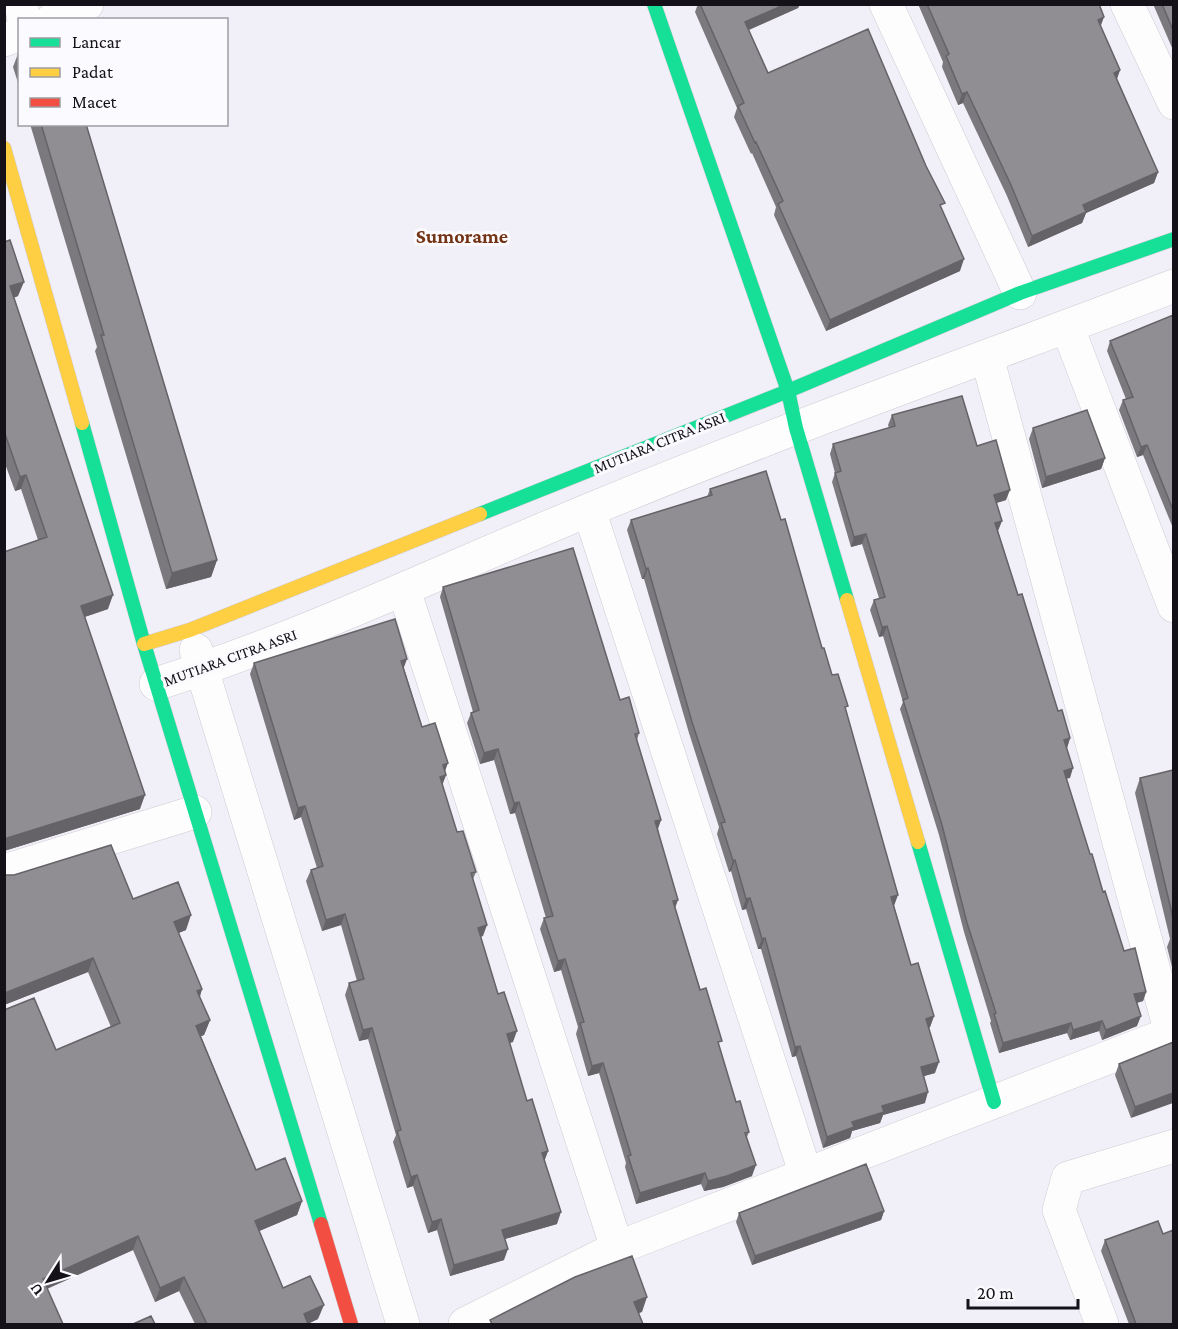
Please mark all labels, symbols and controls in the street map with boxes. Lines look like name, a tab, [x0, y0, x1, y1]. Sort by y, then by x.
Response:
legend	[18, 18, 228, 126]
text: Lancar	[72, 32, 122, 52]
text: Padat	[72, 62, 114, 82]
text: Macet	[72, 92, 118, 112]
district label: Sumorame	[416, 225, 508, 247]
street label: MUTIARA CITRA ASRI	[591, 408, 728, 477]
street label: MUTIARA CITRA ASRI	[161, 625, 299, 689]
north arrow	[18, 1251, 78, 1311]
scale bar	[968, 1272, 1078, 1310]
text: U	[26, 1280, 47, 1299]
text: 20 m	[977, 1283, 1014, 1303]

